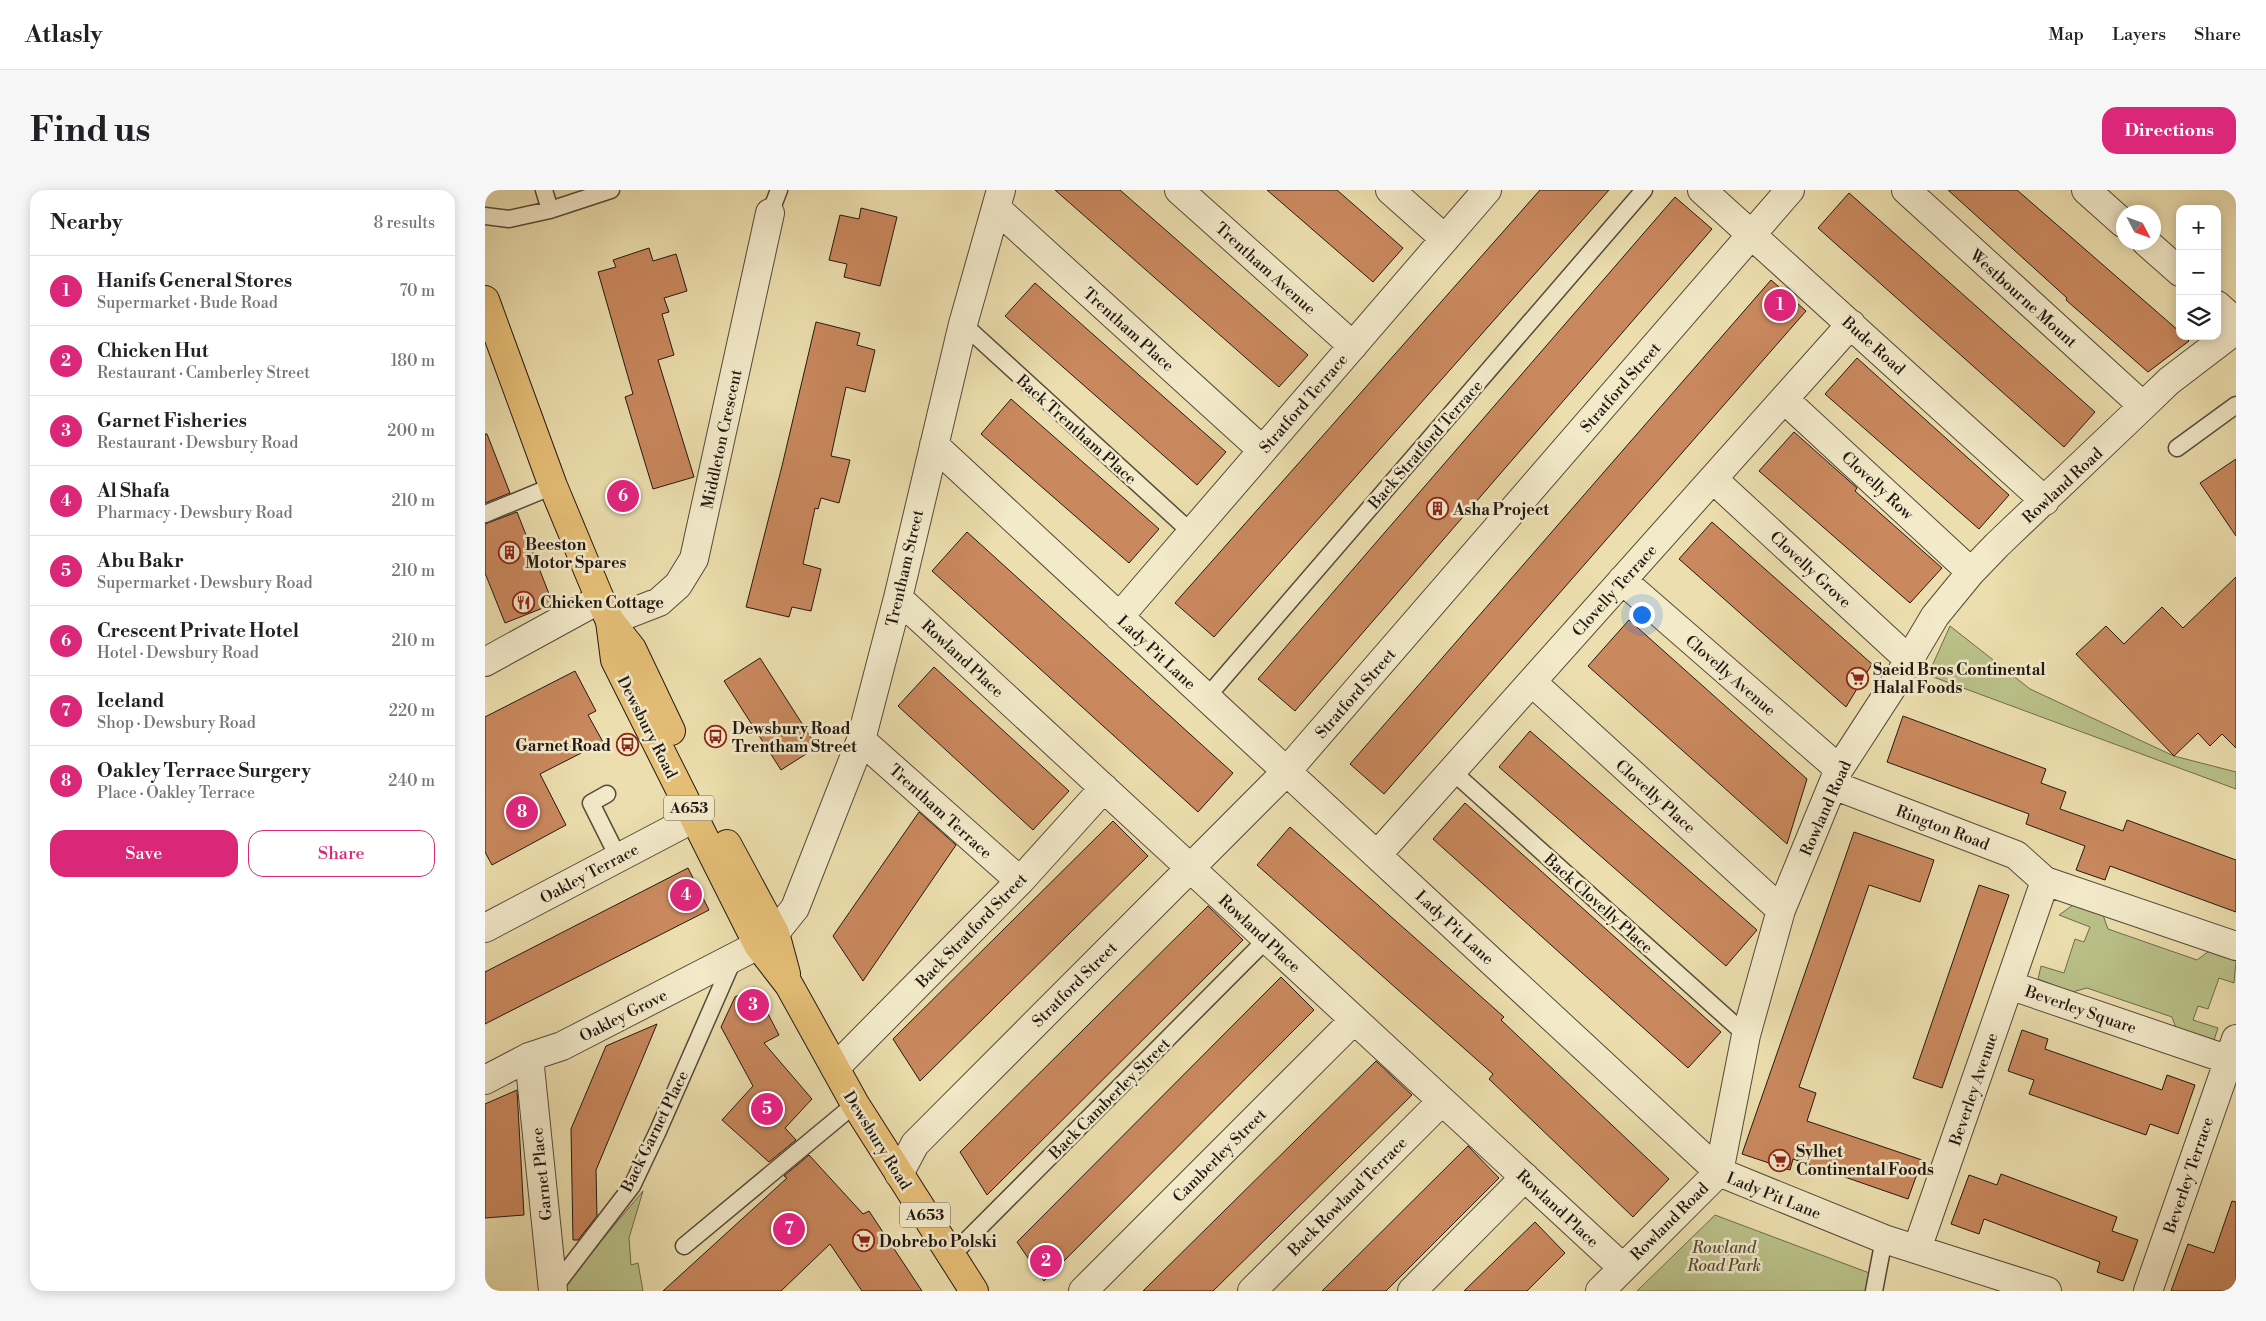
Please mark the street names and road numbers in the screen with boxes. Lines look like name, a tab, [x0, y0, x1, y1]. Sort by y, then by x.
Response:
street label: Trentham Avenue	[1211, 218, 1320, 319]
street label: Westbourne Mount	[1965, 245, 2081, 352]
street label: Trentham Place	[1079, 284, 1178, 376]
street label: Bude Road	[1837, 312, 1909, 379]
street label: Stratford Street	[1576, 338, 1665, 437]
street label: Stratford Terrace	[1255, 350, 1352, 458]
street label: Middleton Crescent	[697, 367, 747, 511]
street label: Back Trentham Place	[1011, 370, 1141, 489]
street label: Back Stratford Terrace	[1364, 376, 1487, 514]
street label: Rowland Road	[2018, 443, 2107, 528]
street label: Clovelly Row	[1837, 447, 1918, 525]
street label: Trentham Street	[882, 508, 928, 629]
street label: Clovelly Grove	[1766, 527, 1855, 612]
street label: Clovelly Terrace	[1568, 540, 1661, 641]
street label: Lady Pit Lane	[1113, 611, 1200, 694]
street label: Rowland Place	[917, 615, 1008, 702]
street label: Clovelly Avenue	[1681, 631, 1780, 721]
street label: Stratford Street	[1311, 644, 1400, 743]
street label: Dewsbury Road	[613, 673, 682, 782]
street label: Clovelly Place	[1611, 756, 1699, 838]
street label: Rowland Road	[1796, 758, 1856, 859]
street label: Trentham Terrace	[885, 760, 996, 863]
road number: A653	[664, 796, 714, 820]
street label: Rington Road	[1893, 801, 1992, 855]
street label: Oakley Terrace	[537, 839, 642, 908]
street label: Back Clovelly Place	[1539, 849, 1657, 958]
street label: Back Stratford Street	[911, 869, 1032, 993]
street label: Lady Pit Lane	[1411, 886, 1498, 969]
street label: Rowland Place	[1214, 890, 1305, 977]
street label: Stratford Street	[1028, 938, 1122, 1032]
street label: Beverley Square	[2021, 981, 2139, 1038]
street label: Oakley Grove	[576, 985, 671, 1047]
street label: Beverley Avenue	[1945, 1030, 2003, 1149]
street label: Back Camberley Street	[1044, 1034, 1175, 1164]
street label: Back Garnet Place	[616, 1067, 693, 1196]
street label: Dewsbury Road	[839, 1087, 915, 1194]
street label: Camberley Street	[1169, 1104, 1271, 1207]
street label: Beverley Terrace	[2159, 1115, 2218, 1237]
street label: Garnet Place	[527, 1126, 557, 1221]
street label: Back Rowland Terrace	[1283, 1133, 1412, 1261]
street label: Rowland Place	[1512, 1165, 1603, 1252]
street label: Lady Pit Lane	[1723, 1168, 1824, 1224]
street label: Rowland Road	[1626, 1178, 1713, 1265]
road number: A653	[900, 1202, 950, 1228]

